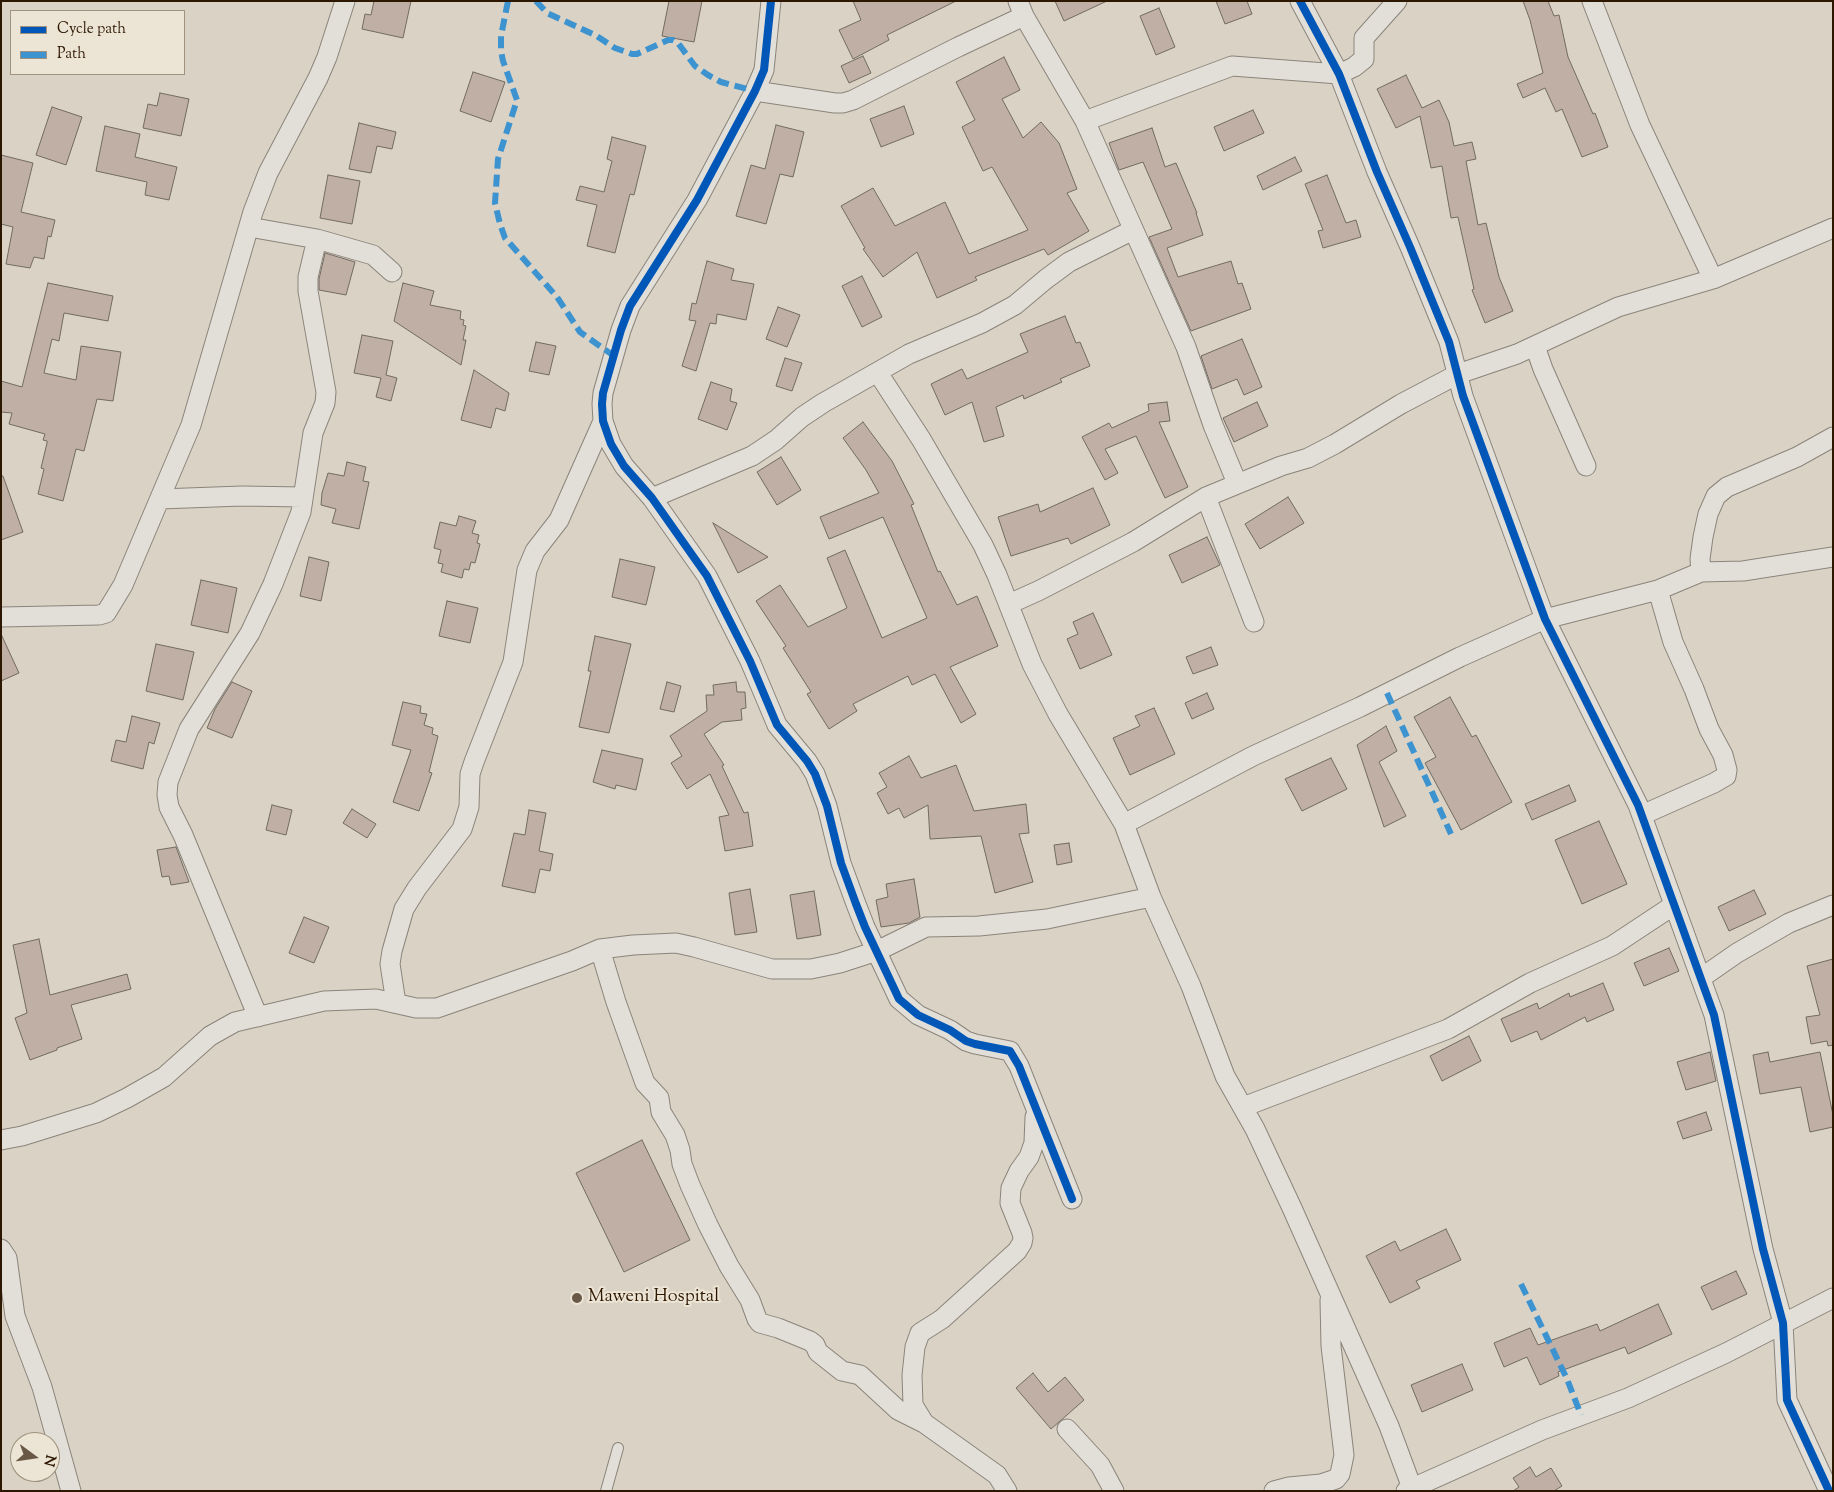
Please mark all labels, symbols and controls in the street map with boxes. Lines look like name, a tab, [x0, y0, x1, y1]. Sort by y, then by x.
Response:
legend	[10, 10, 185, 75]
text: Cycle path	[57, 19, 126, 40]
text: Path	[57, 44, 86, 65]
place label: Maweni Hospital	[588, 1287, 719, 1309]
marker: Maweni Hospital	[570, 1291, 584, 1305]
north arrow	[10, 1432, 60, 1482]
text: N	[38, 1453, 60, 1468]

